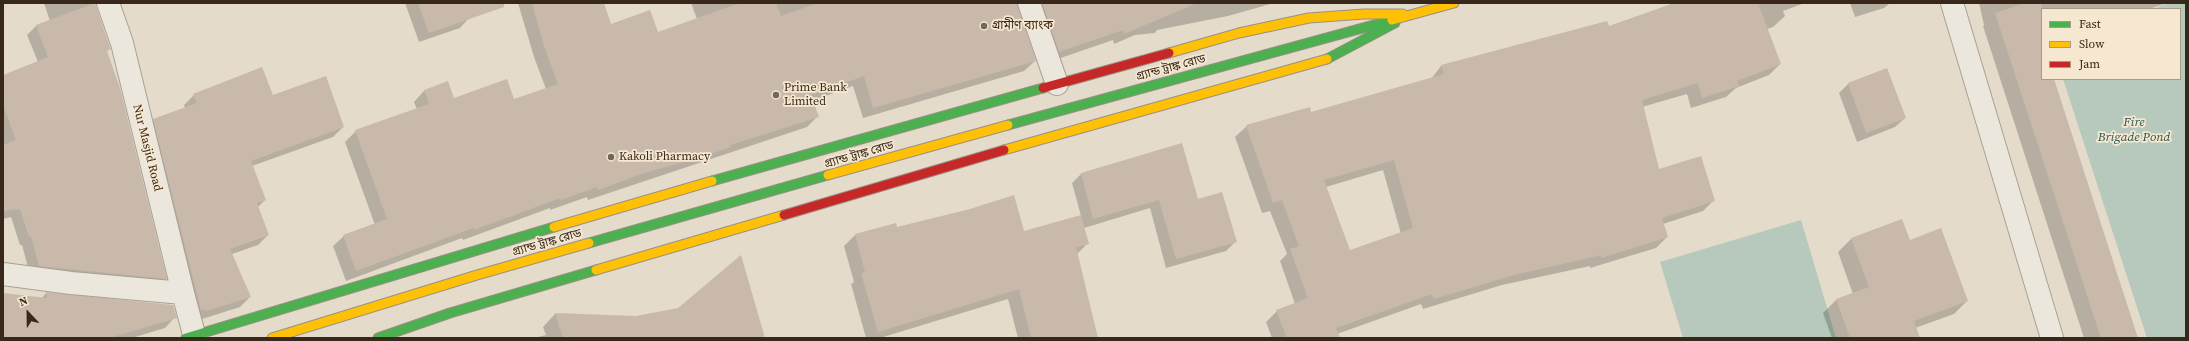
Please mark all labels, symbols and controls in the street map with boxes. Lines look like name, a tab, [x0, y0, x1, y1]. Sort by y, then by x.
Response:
legend	[2041, 8, 2181, 80]
text: Fast	[2079, 16, 2101, 32]
place label: গ্রামীণ ব্যাংক	[992, 19, 1053, 33]
marker: গ্রামীণ ব্যাংক	[979, 21, 989, 31]
text: Slow	[2079, 36, 2104, 52]
street label: গ্র্যান্ড ট্রাঙ্ক রোড	[1135, 52, 1207, 84]
text: Jam	[2079, 56, 2100, 72]
place label: Prime Bank Limited	[784, 81, 847, 109]
marker: Prime Bank Limited	[771, 90, 781, 100]
street label: Nur Masjid Road	[129, 103, 165, 193]
water label: Fire Brigade Pond	[2098, 115, 2170, 146]
street label: গ্র্যান্ড ট্রাঙ্ক রোড	[823, 138, 895, 172]
place label: Kakoli Pharmacy	[619, 150, 710, 164]
marker: Kakoli Pharmacy	[606, 152, 616, 162]
street label: গ্র্যান্ড ট্রাঙ্ক রোড	[511, 226, 583, 260]
north arrow	[8, 293, 48, 333]
text: N	[17, 293, 30, 310]

